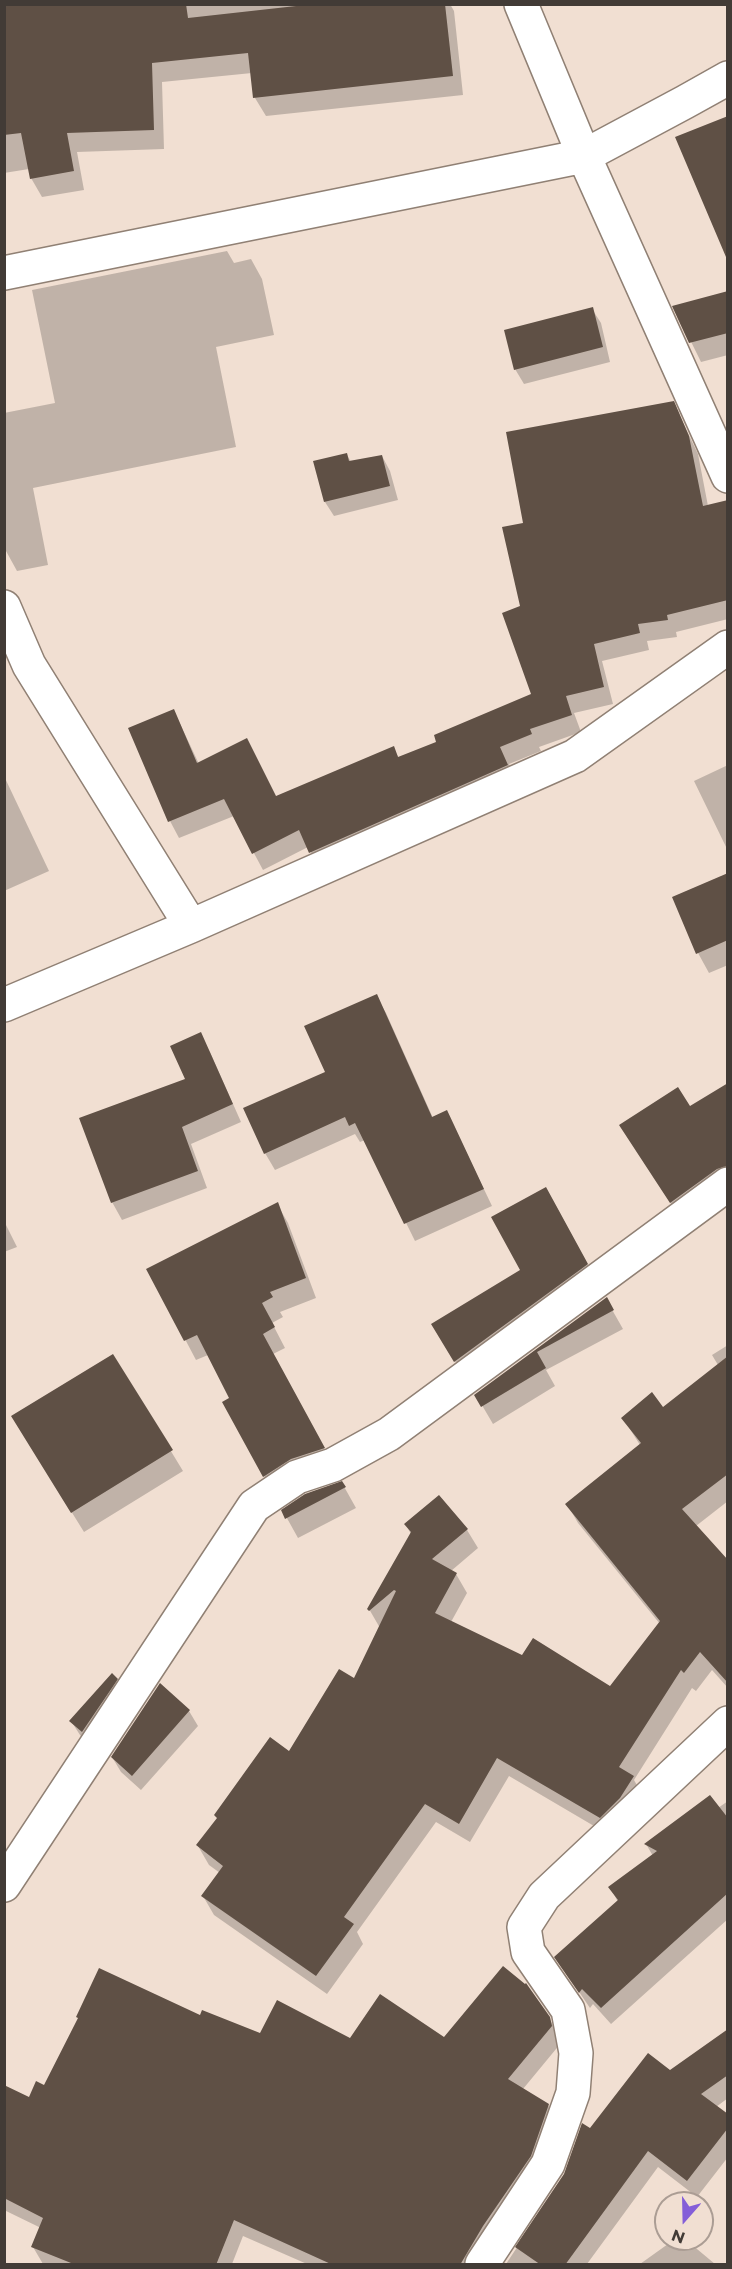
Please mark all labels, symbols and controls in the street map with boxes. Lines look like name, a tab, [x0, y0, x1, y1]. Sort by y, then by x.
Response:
north arrow	[654, 2191, 714, 2251]
text: N	[669, 2225, 688, 2248]

